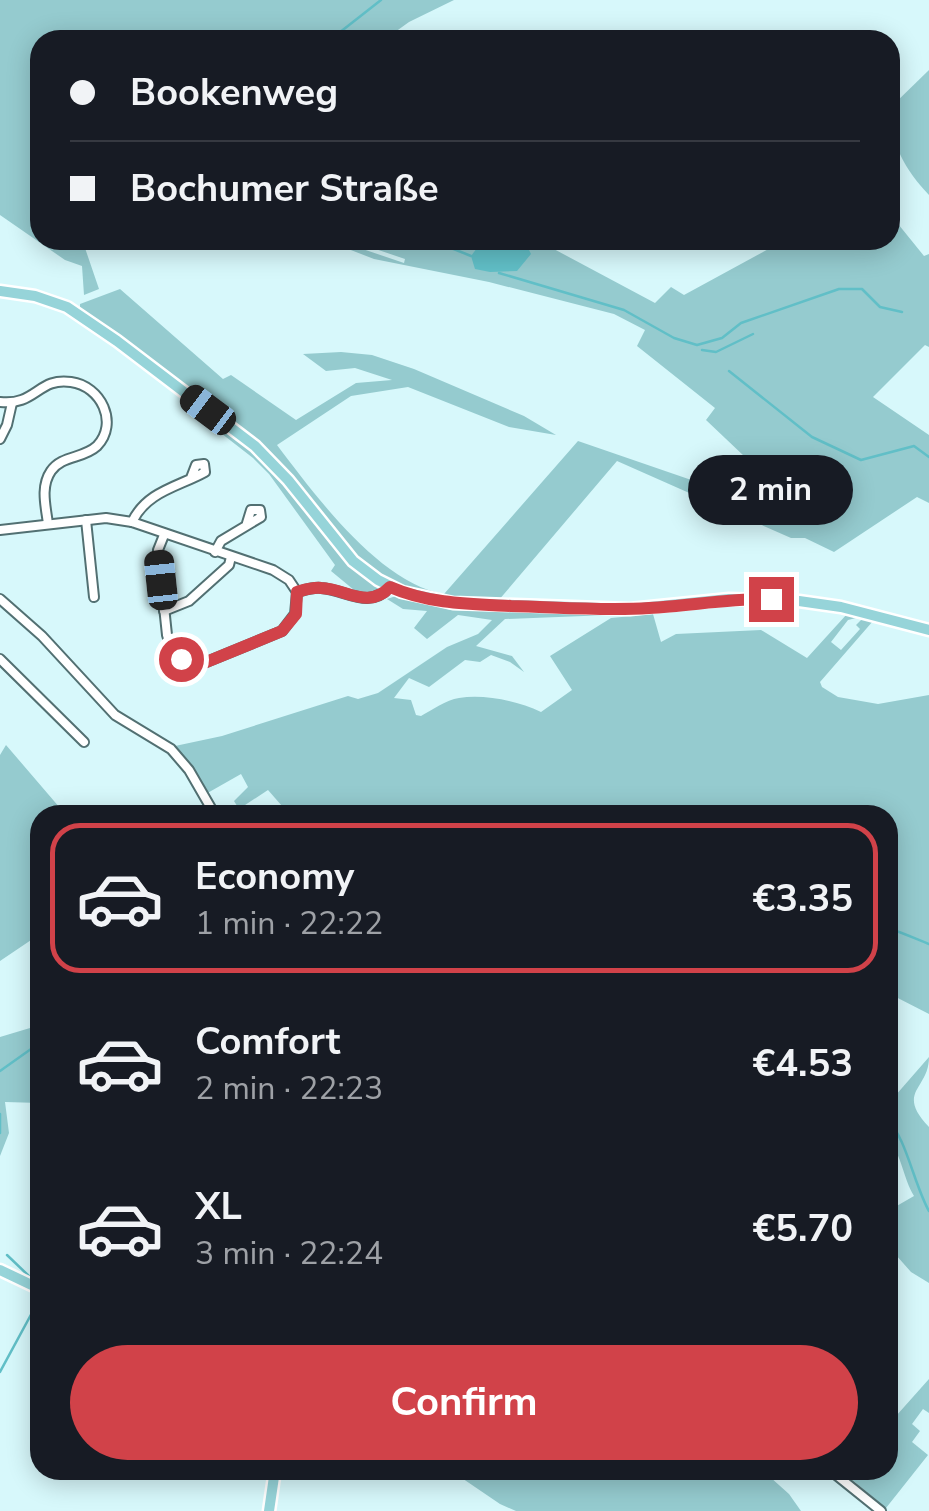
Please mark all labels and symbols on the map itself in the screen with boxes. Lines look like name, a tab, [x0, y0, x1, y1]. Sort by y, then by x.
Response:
car	[175, 380, 241, 440]
callout: 2 min	[688, 454, 854, 524]
car	[143, 549, 179, 611]
route end	[749, 577, 794, 622]
route start	[159, 637, 204, 682]

